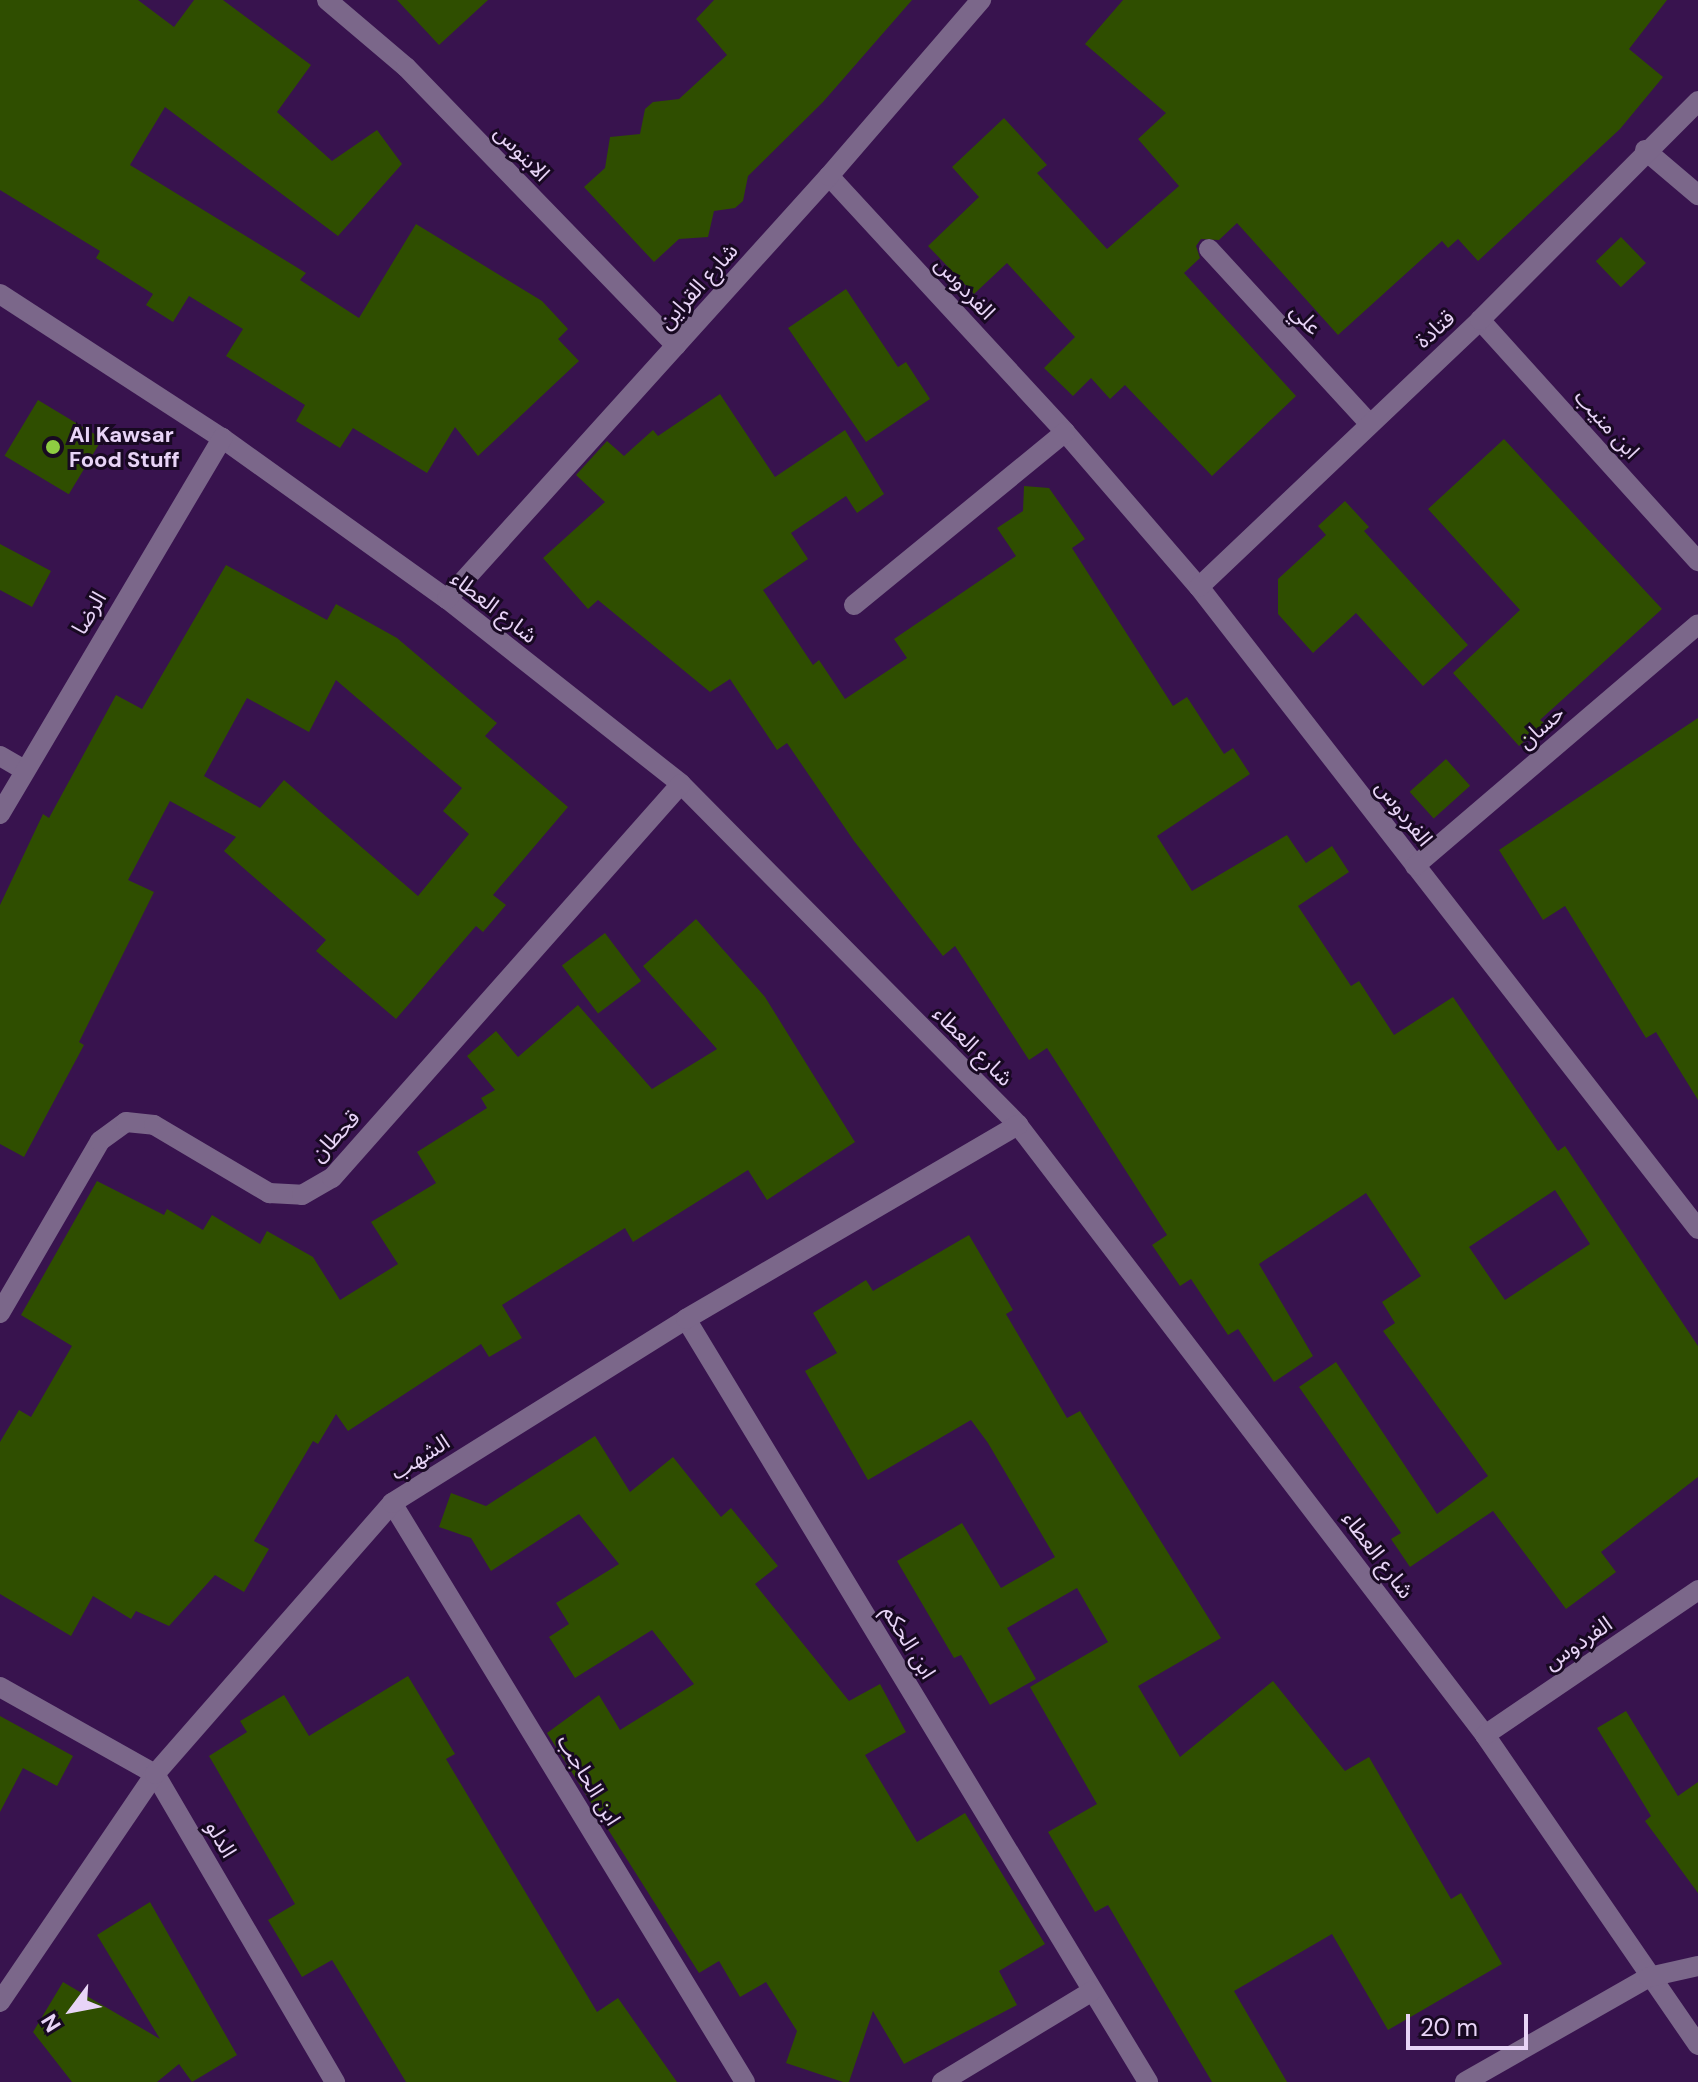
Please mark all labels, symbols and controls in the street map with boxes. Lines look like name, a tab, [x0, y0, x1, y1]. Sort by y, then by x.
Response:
street label: الابنوس	[489, 119, 555, 187]
street label: شارع القراين	[653, 238, 743, 334]
street label: الفردوس	[929, 251, 1001, 325]
street label: علي	[1285, 298, 1327, 340]
street label: قتادة	[1410, 305, 1460, 353]
street label: ابن منيب	[1569, 384, 1645, 464]
place label: Al Kawsar Food Stuff	[69, 421, 180, 472]
marker: Al Kawsar Food Stuff	[44, 438, 62, 456]
street label: شارع العطاء	[446, 565, 542, 649]
street label: الرضا	[66, 587, 112, 639]
street label: حسان	[1512, 700, 1570, 754]
street label: الفردوس	[1370, 775, 1438, 851]
street label: شارع العطاء	[928, 1001, 1018, 1091]
street label: قحطان	[305, 1105, 365, 1167]
street label: الشهب	[386, 1429, 454, 1485]
street label: شارع العطاء	[1337, 1506, 1419, 1604]
street label: ابن الحكم	[877, 1600, 941, 1684]
street label: الفردوس	[1539, 1611, 1617, 1675]
street label: ابن الحاجب	[552, 1730, 626, 1830]
street label: الدلو	[200, 1816, 242, 1862]
north arrow	[32, 1970, 112, 2050]
scale bar	[1410, 1998, 1532, 2048]
text: N	[35, 2009, 68, 2037]
text: 20 m	[1420, 2012, 1478, 2043]

